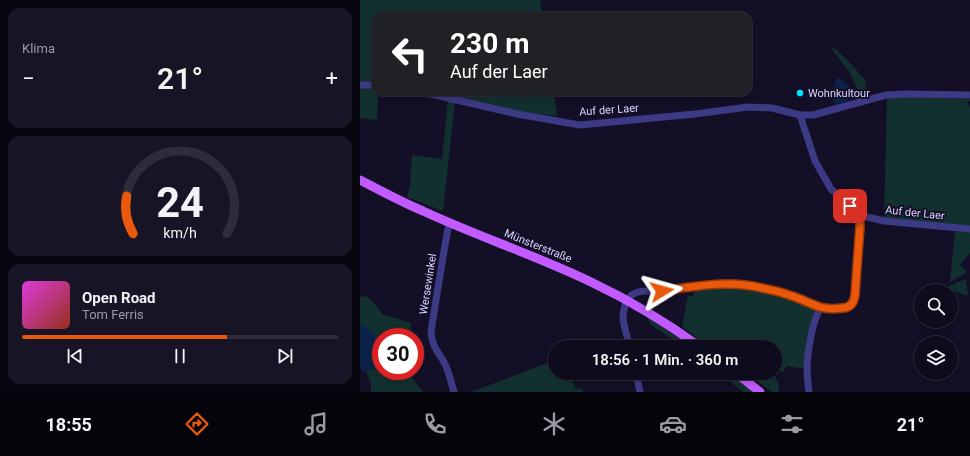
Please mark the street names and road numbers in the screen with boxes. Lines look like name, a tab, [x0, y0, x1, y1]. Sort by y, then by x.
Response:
street label: Auf der Laer	[579, 101, 639, 119]
street label: Auf der Laer	[885, 203, 946, 223]
street label: Münsterstraße	[502, 227, 574, 266]
street label: Wersewinkel	[417, 253, 439, 315]

